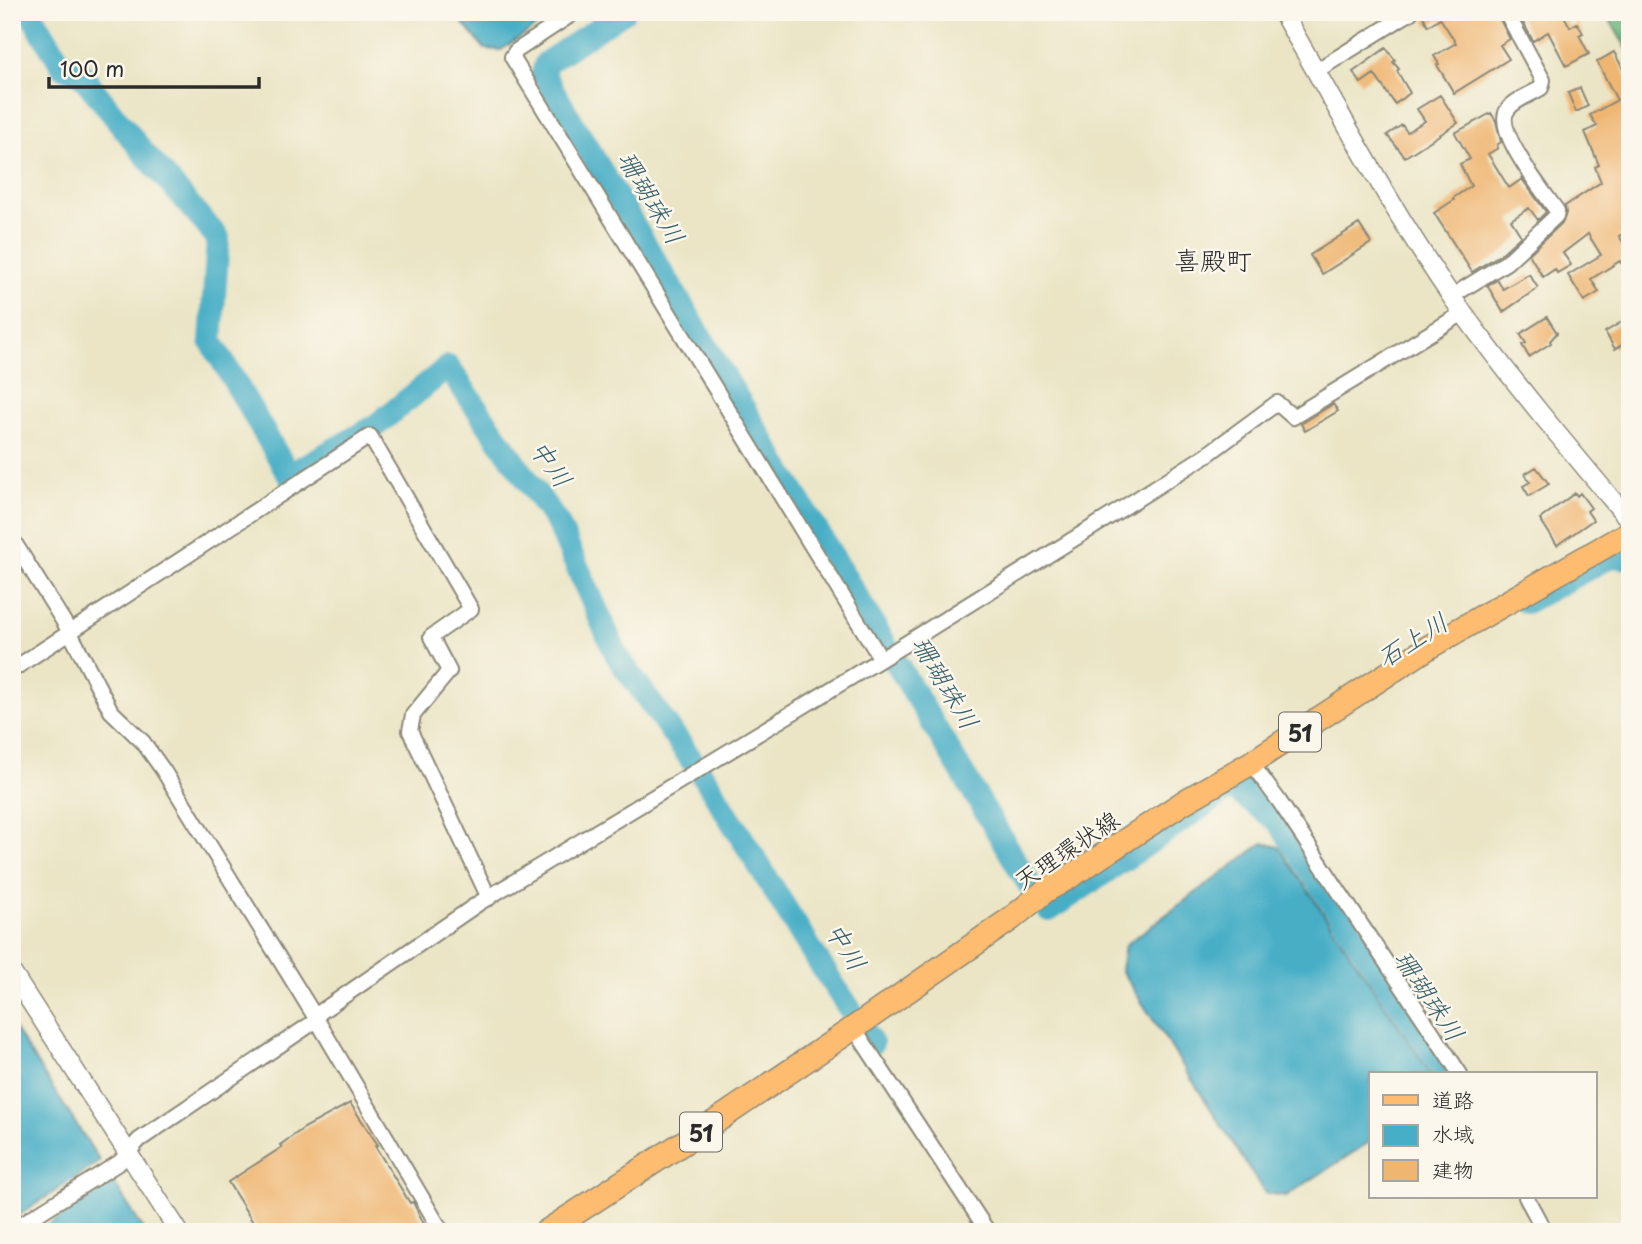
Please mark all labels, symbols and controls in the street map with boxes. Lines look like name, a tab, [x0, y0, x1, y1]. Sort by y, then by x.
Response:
scale bar	[49, 46, 259, 90]
text: 100 m	[60, 52, 124, 84]
water label: 珊瑚珠川	[608, 142, 696, 252]
district label: 喜殿町	[1174, 240, 1252, 279]
water label: 中川	[521, 431, 583, 495]
water label: 石上川	[1369, 602, 1455, 676]
water label: 珊瑚珠川	[902, 627, 990, 737]
road number: 51	[1279, 712, 1321, 752]
street label: 天理環状線	[1006, 801, 1126, 897]
water label: 中川	[817, 914, 877, 978]
water label: 珊瑚珠川	[1385, 941, 1475, 1049]
legend	[1369, 1072, 1596, 1198]
text: 道路	[1432, 1083, 1474, 1115]
road number: 51	[680, 1112, 722, 1152]
text: 水域	[1432, 1117, 1474, 1149]
text: 建物	[1432, 1153, 1474, 1185]

